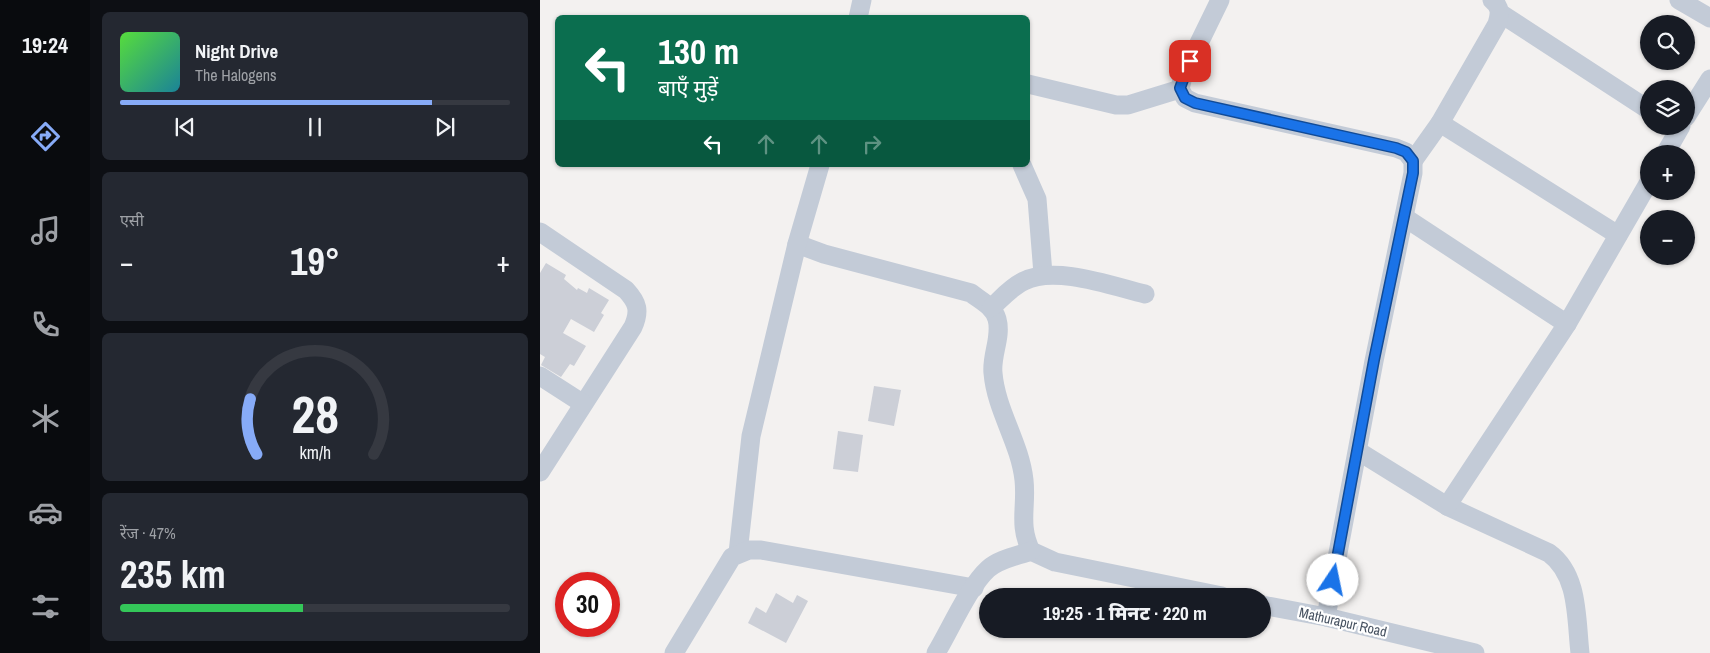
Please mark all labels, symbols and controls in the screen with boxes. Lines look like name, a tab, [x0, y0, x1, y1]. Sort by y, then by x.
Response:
map controls	[1640, 15, 1695, 265]
button: search	[1640, 15, 1695, 70]
text: 130 m	[658, 28, 739, 75]
text: 19:24	[22, 30, 68, 60]
icon: left	[575, 35, 640, 100]
text: Night Drive	[195, 38, 278, 64]
pin	[1169, 40, 1211, 82]
icon: arrive	[1176, 47, 1204, 75]
text: The Halogens	[195, 64, 277, 86]
text: बाएँ मुड़ें	[658, 73, 718, 103]
button: layers	[1640, 80, 1695, 135]
icon: previous	[171, 113, 199, 141]
icon: pause	[301, 113, 329, 141]
icon: next	[431, 113, 459, 141]
icon: directions	[28, 119, 63, 154]
icon: left	[699, 130, 727, 158]
icon: ahead	[752, 130, 780, 158]
icon: ahead	[805, 130, 833, 158]
icon: right	[858, 130, 886, 158]
button: +	[1640, 145, 1695, 200]
text: एसी	[120, 209, 144, 231]
button: −	[1640, 210, 1695, 265]
icon: music	[28, 213, 63, 248]
text: 19°	[290, 236, 340, 287]
text: −	[120, 243, 133, 281]
text: +	[497, 243, 510, 281]
icon: phone	[28, 307, 63, 342]
text: 28	[291, 379, 339, 449]
icon: climate	[28, 401, 63, 436]
text: km/h	[299, 441, 331, 465]
icon: car	[28, 495, 63, 530]
text: रेंज · 47%	[120, 522, 176, 544]
text: 235 km	[120, 549, 226, 600]
position arrow	[1306, 553, 1358, 605]
speed limit sign: 30	[555, 572, 620, 637]
icon: filters	[28, 589, 63, 624]
text: 19:25 · 1 मिनट · 220 m	[1043, 600, 1207, 626]
street label: Mathurapur Road	[1297, 603, 1389, 641]

